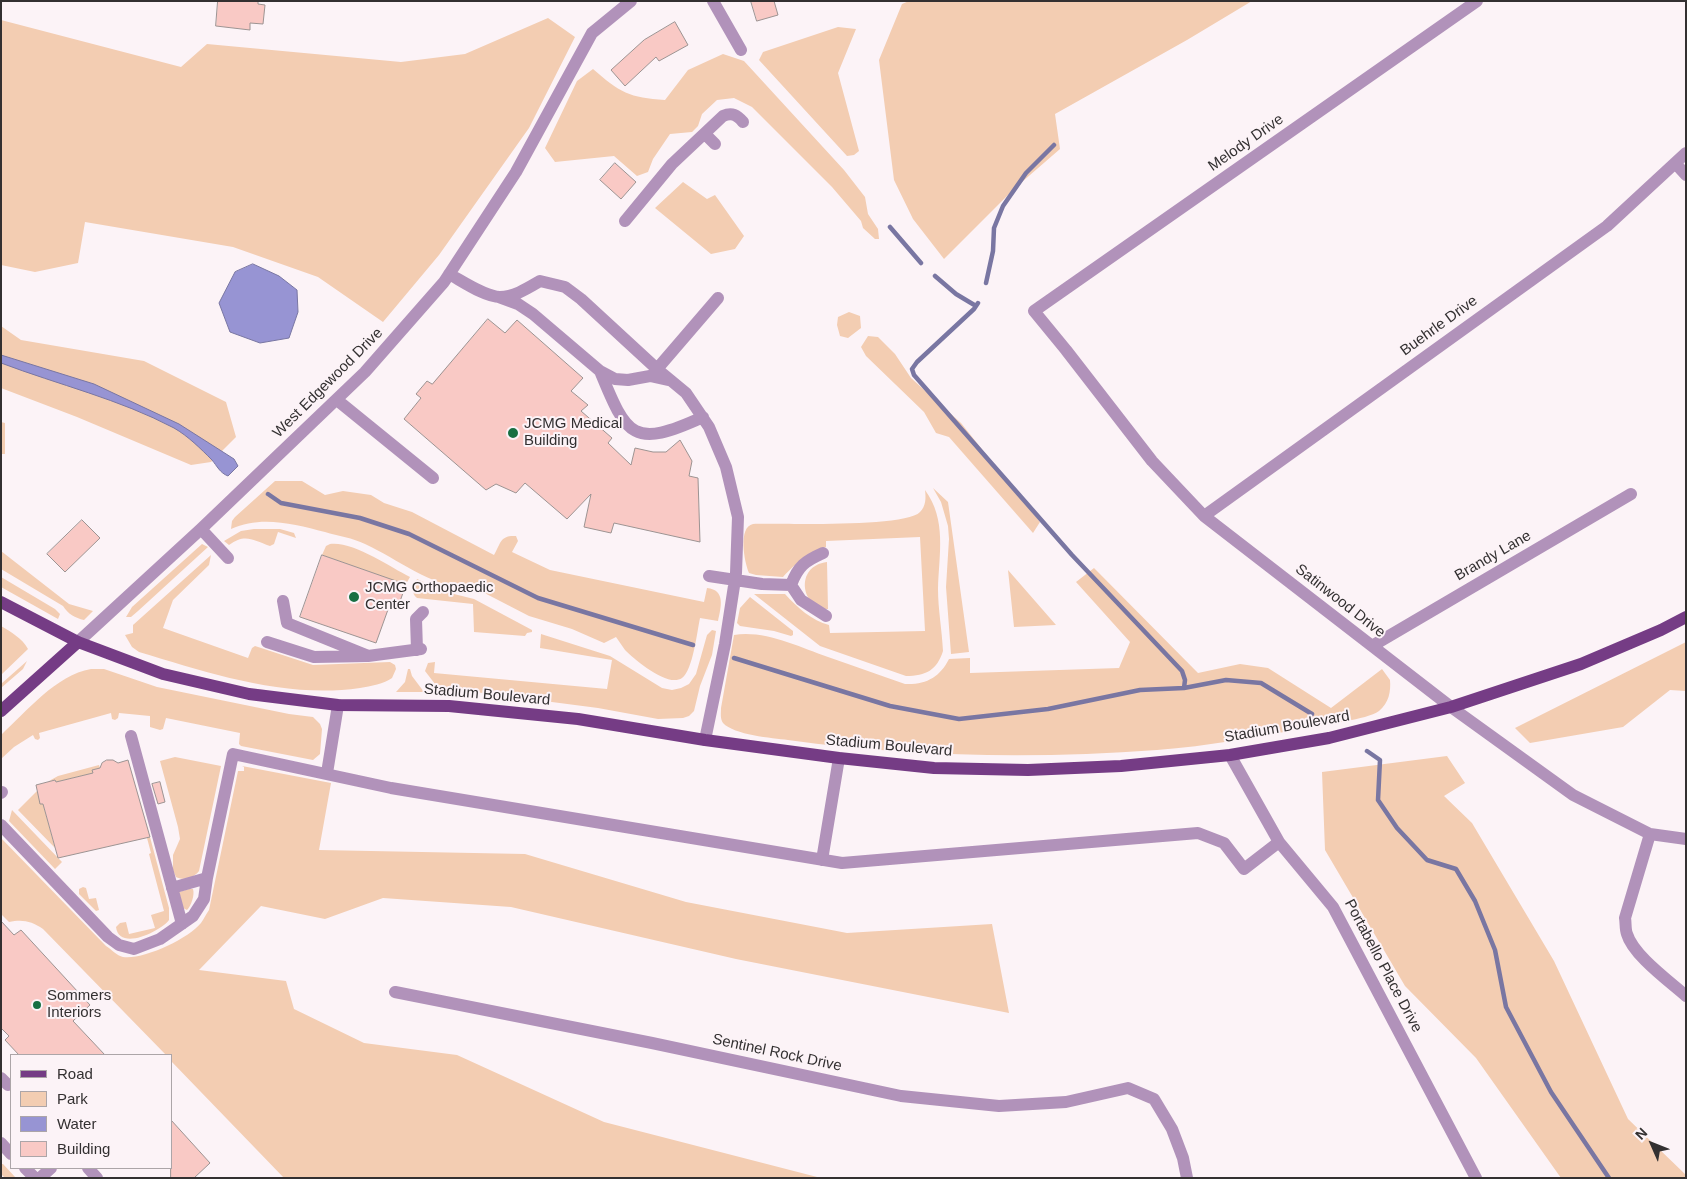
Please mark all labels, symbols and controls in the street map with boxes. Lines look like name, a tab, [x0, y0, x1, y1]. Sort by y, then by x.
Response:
street label: Melody Drive	[1205, 111, 1287, 175]
street label: Buehrle Drive	[1397, 292, 1481, 360]
street label: West Edgewood Drive	[269, 324, 387, 442]
place label: JCMG Medical Building	[524, 415, 622, 450]
marker: JCMG Medical Building	[506, 426, 520, 440]
street label: Brandy Lane	[1452, 527, 1534, 585]
street label: Satinwood Drive	[1291, 560, 1389, 642]
place label: JCMG Orthopaedic Center	[365, 579, 493, 614]
marker: JCMG Orthopaedic Center	[347, 590, 361, 604]
street label: Stadium Boulevard	[423, 681, 551, 709]
street label: Stadium Boulevard	[1223, 707, 1351, 747]
street label: Stadium Boulevard	[825, 732, 953, 760]
street label: Portabello Place Drive	[1340, 896, 1426, 1036]
place label: Sommers Interiors	[47, 987, 111, 1022]
marker: Sommers Interiors	[31, 999, 43, 1011]
street label: Sentinel Rock Drive	[711, 1031, 843, 1075]
legend	[10, 1054, 172, 1169]
text: Road	[57, 1065, 93, 1082]
text: Park	[57, 1090, 88, 1107]
text: Water	[57, 1115, 96, 1132]
north arrow	[1627, 1119, 1677, 1169]
text: N	[1632, 1124, 1650, 1143]
text: Building	[57, 1140, 110, 1157]

